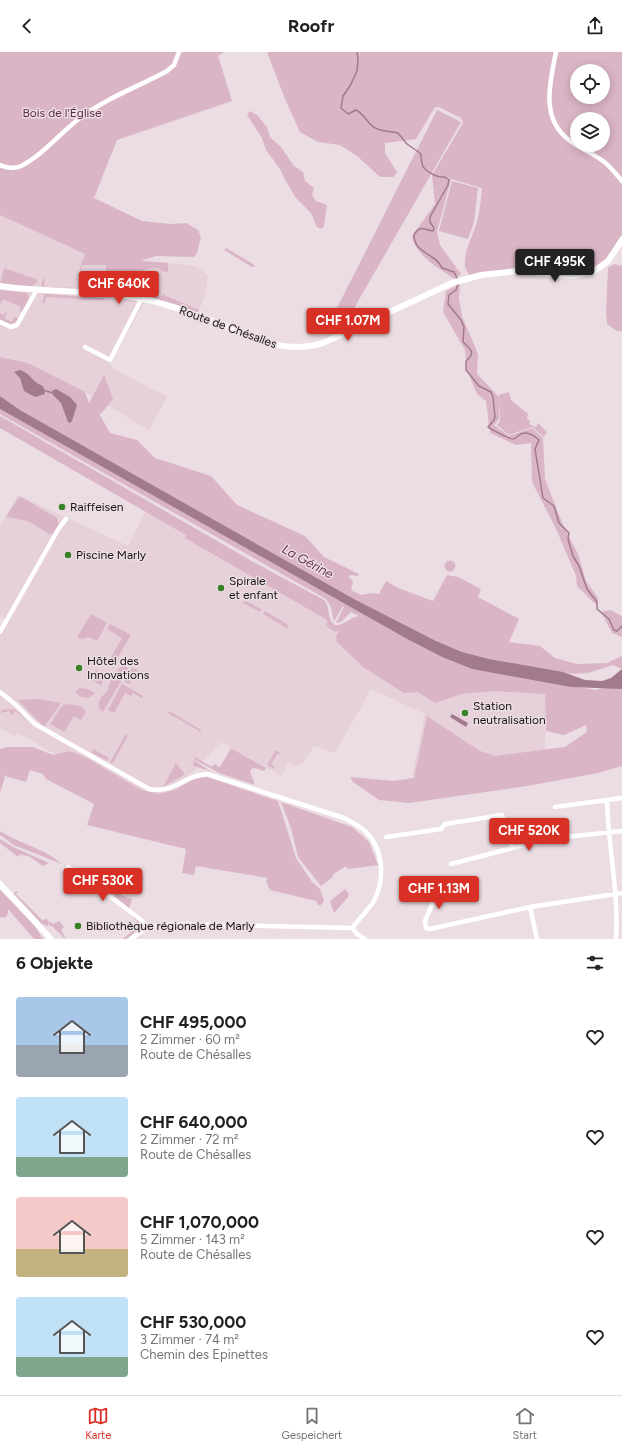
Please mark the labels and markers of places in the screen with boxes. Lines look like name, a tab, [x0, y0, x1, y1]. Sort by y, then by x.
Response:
pin: CHF 495K	[514, 249, 596, 283]
pin: CHF 640K	[78, 271, 160, 305]
pin: CHF 1.07M	[302, 308, 394, 342]
place label: Raiffeisen	[70, 500, 124, 514]
marker: Raiffeisen	[57, 502, 67, 512]
place label: Piscine Marly	[76, 548, 147, 562]
marker: Piscine Marly	[63, 550, 73, 560]
place label: Spirale et enfant	[229, 574, 279, 602]
marker: Spirale et enfant	[216, 583, 226, 593]
place label: Hôtel des Innovations	[87, 654, 150, 682]
marker: Hôtel des Innovations	[74, 663, 84, 673]
place label: Station neutralisation	[473, 699, 546, 727]
marker: Station neutralisation	[460, 708, 470, 718]
pin: CHF 520K	[488, 818, 570, 852]
pin: CHF 530K	[62, 868, 144, 902]
pin: CHF 1.13M	[393, 876, 485, 910]
place label: Bibliothèque régionale de Marly	[86, 919, 255, 933]
marker: Bibliothèque régionale de Marly	[73, 921, 83, 931]

